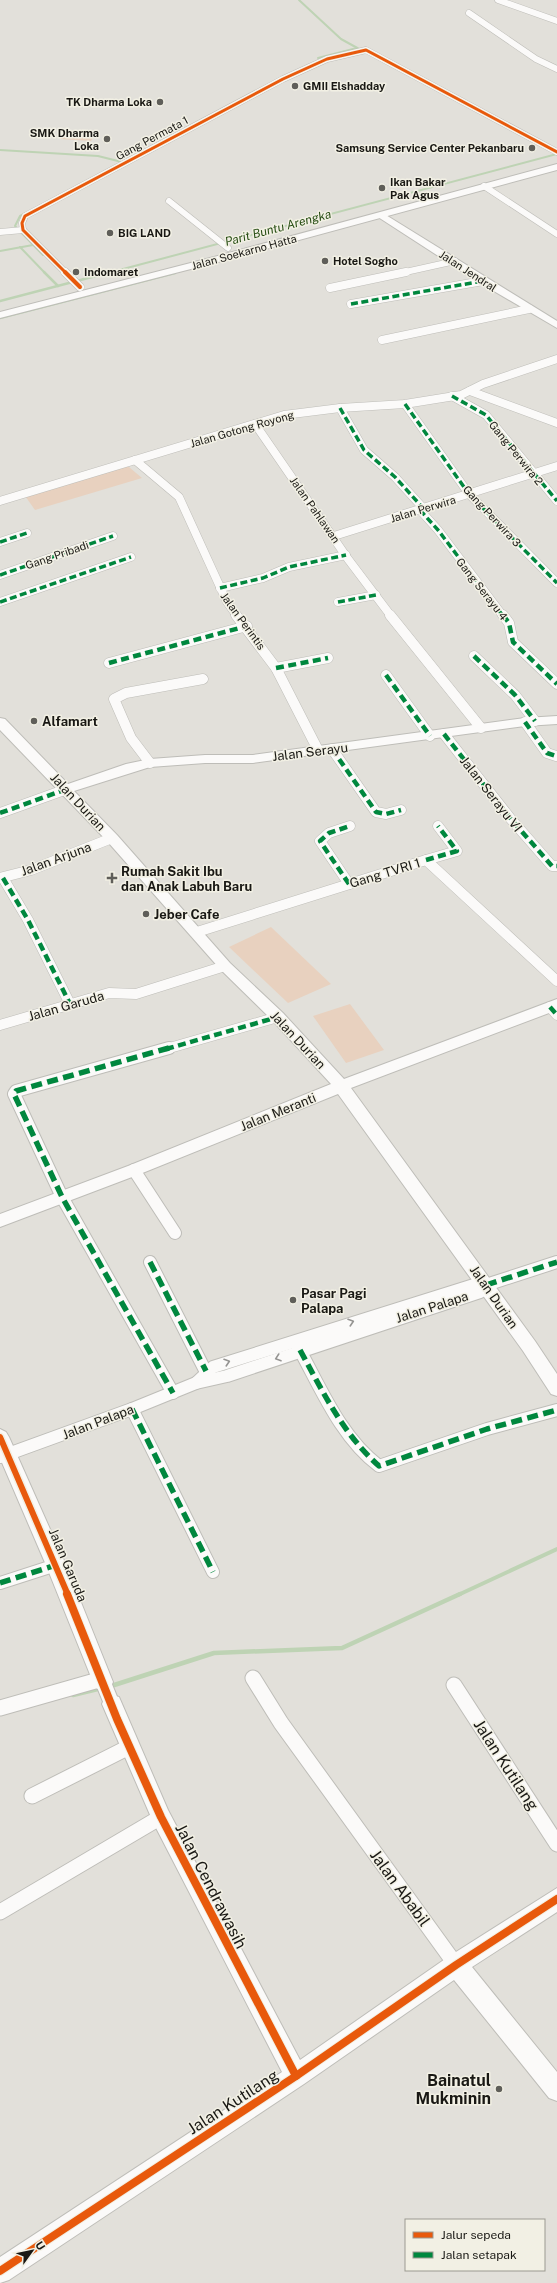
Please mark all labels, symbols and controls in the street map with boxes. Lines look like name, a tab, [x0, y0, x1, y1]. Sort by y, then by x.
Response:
place label: GMII Elshadday	[303, 80, 386, 92]
marker: GMII Elshadday	[290, 81, 300, 91]
place label: TK Dharma Loka	[66, 96, 152, 108]
marker: TK Dharma Loka	[155, 97, 165, 107]
street label: Gang Permata 1	[114, 114, 190, 162]
place label: SMK Dharma Loka	[30, 127, 99, 152]
marker: SMK Dharma Loka	[102, 134, 112, 144]
place label: Samsung Service Center Pekanbaru	[336, 142, 524, 154]
marker: Samsung Service Center Pekanbaru	[527, 143, 537, 153]
place label: Ikan Bakar Pak Agus	[390, 176, 446, 201]
marker: Ikan Bakar Pak Agus	[377, 183, 387, 193]
water label: Parit Buntu Arengka	[223, 207, 333, 249]
place label: BIG LAND	[118, 227, 171, 239]
marker: BIG LAND	[105, 228, 115, 238]
street label: Jalan Soekarno Hatta	[190, 232, 298, 272]
street label: Jalan Jendral	[437, 248, 499, 294]
place label: Hotel Sogho	[333, 255, 398, 267]
marker: Hotel Sogho	[320, 256, 330, 266]
place label: Indomaret	[84, 266, 139, 278]
marker: Indomaret	[71, 267, 81, 277]
street label: Jalan Gotong Royong	[189, 408, 296, 450]
street label: Gang Perwira 2	[487, 419, 546, 488]
street label: Jalan Pahlawan	[288, 475, 342, 545]
street label: Gang Perwira 3	[461, 483, 523, 549]
street label: Jalan Perwira	[389, 493, 457, 525]
street label: Gang Pribadi	[24, 539, 90, 571]
street label: Gang Serayu 4	[454, 556, 510, 622]
street label: Jalan Perintis	[218, 590, 268, 652]
place label: Alfamart	[42, 714, 98, 729]
marker: Alfamart	[29, 716, 39, 726]
street label: Jalan Serayu	[271, 740, 349, 764]
street label: Jalan Serayu VI	[457, 753, 525, 835]
street label: Jalan Durian	[47, 770, 109, 834]
street label: Jalan Arjuna	[19, 839, 93, 879]
street label: Gang TVRI 1	[348, 855, 422, 891]
place label: Rumah Sakit Ibu dan Anak Labuh Baru	[121, 864, 252, 894]
marker: Rumah Sakit Ibu dan Anak Labuh Baru	[106, 872, 118, 884]
place label: Jeber Cafe	[154, 907, 219, 922]
marker: Jeber Cafe	[141, 909, 151, 919]
street label: Jalan Garuda	[26, 988, 106, 1024]
street label: Jalan Durian	[267, 1008, 329, 1072]
street label: Jalan Meranti	[238, 1090, 318, 1134]
street label: Jalan Durian	[467, 1263, 521, 1331]
place label: Pasar Pagi Palapa	[301, 1286, 366, 1316]
street label: Jalan Palapa	[394, 1288, 470, 1326]
marker: Pasar Pagi Palapa	[288, 1295, 298, 1305]
one-way arrow	[347, 1319, 354, 1327]
one-way arrow	[275, 1353, 282, 1361]
one-way arrow	[223, 1358, 230, 1367]
street label: Jalan Palapa	[60, 1402, 136, 1442]
street label: Jalan Garuda	[46, 1526, 90, 1604]
street label: Jalan Kutilang	[470, 1716, 542, 1814]
street label: Jalan Cendrawasih	[171, 1820, 251, 1952]
street label: Jalan Ababil	[366, 1846, 434, 1930]
street label: Jalan Kutilang	[184, 2066, 282, 2138]
place label: Bainatul Mukminin	[416, 2071, 491, 2108]
marker: Bainatul Mukminin	[494, 2084, 504, 2094]
legend	[405, 2219, 545, 2271]
text: Jalur sepeda	[441, 2228, 511, 2242]
north arrow	[12, 2231, 52, 2271]
text: U	[33, 2239, 48, 2252]
text: Jalan setapak	[441, 2248, 517, 2262]

